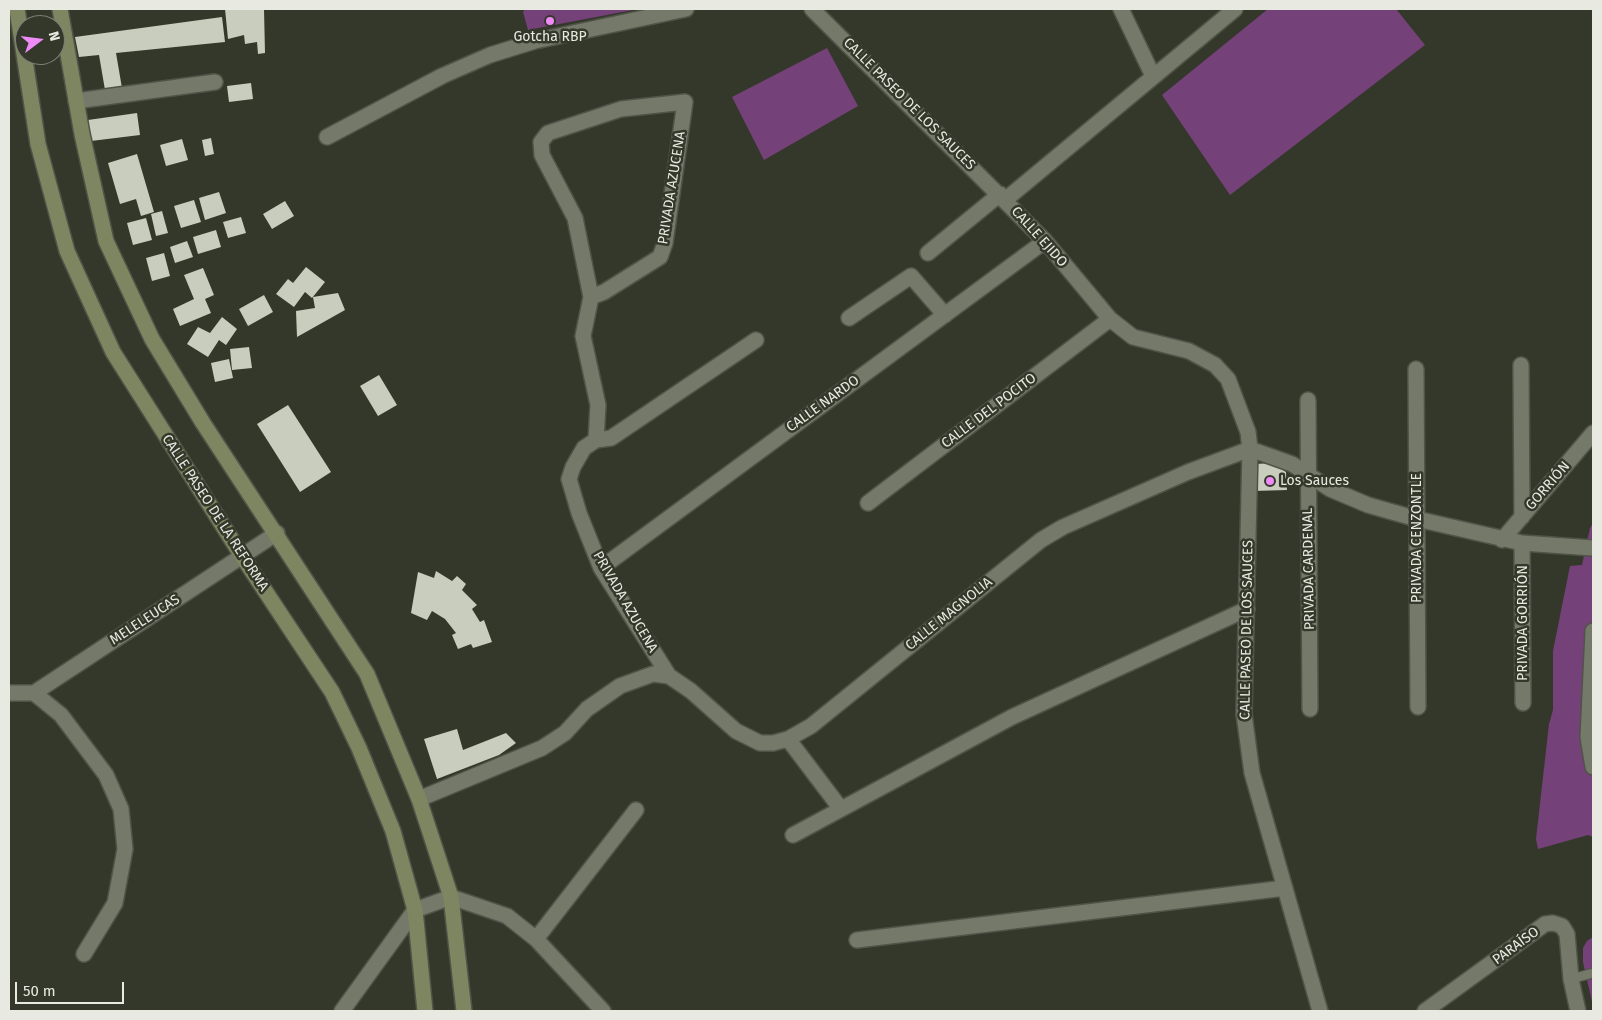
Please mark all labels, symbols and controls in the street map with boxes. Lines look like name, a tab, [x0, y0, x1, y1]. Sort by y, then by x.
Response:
north arrow	[15, 15, 65, 65]
marker: Gotcha RBP	[544, 15, 556, 27]
place label: Gotcha RBP	[513, 29, 587, 45]
text: N	[45, 30, 63, 43]
street label: CALLE PASEO DE LOS SAUCES	[839, 34, 979, 174]
street label: PRIVADA AZUCENA	[655, 130, 689, 246]
street label: CALLE EJIDO	[1007, 203, 1071, 271]
street label: CALLE DEL POCITO	[938, 370, 1040, 452]
street label: CALLE NARDO	[783, 372, 863, 436]
street label: CALLE PASEO DE LA REFORMA	[158, 432, 272, 594]
street label: GORRIÓN	[1522, 458, 1574, 514]
place label: Los Sauces	[1280, 473, 1349, 489]
street label: PRIVADA CENZONTLE	[1409, 473, 1425, 603]
marker: Los Sauces	[1264, 475, 1276, 487]
street label: PRIVADA CARDENAL	[1300, 508, 1318, 630]
street label: CALLE PASEO DE LOS SAUCES	[1237, 540, 1257, 720]
street label: PRIVADA AZUCENA	[589, 548, 661, 656]
street label: PRIVADA GORRIÓN	[1515, 565, 1531, 681]
street label: CALLE MAGNOLIA	[902, 574, 996, 654]
street label: MELELEUCAS	[107, 591, 183, 649]
street label: PARAÍSO	[1490, 924, 1542, 968]
scale bar	[18, 972, 126, 1004]
text: 50 m	[23, 982, 56, 1000]

